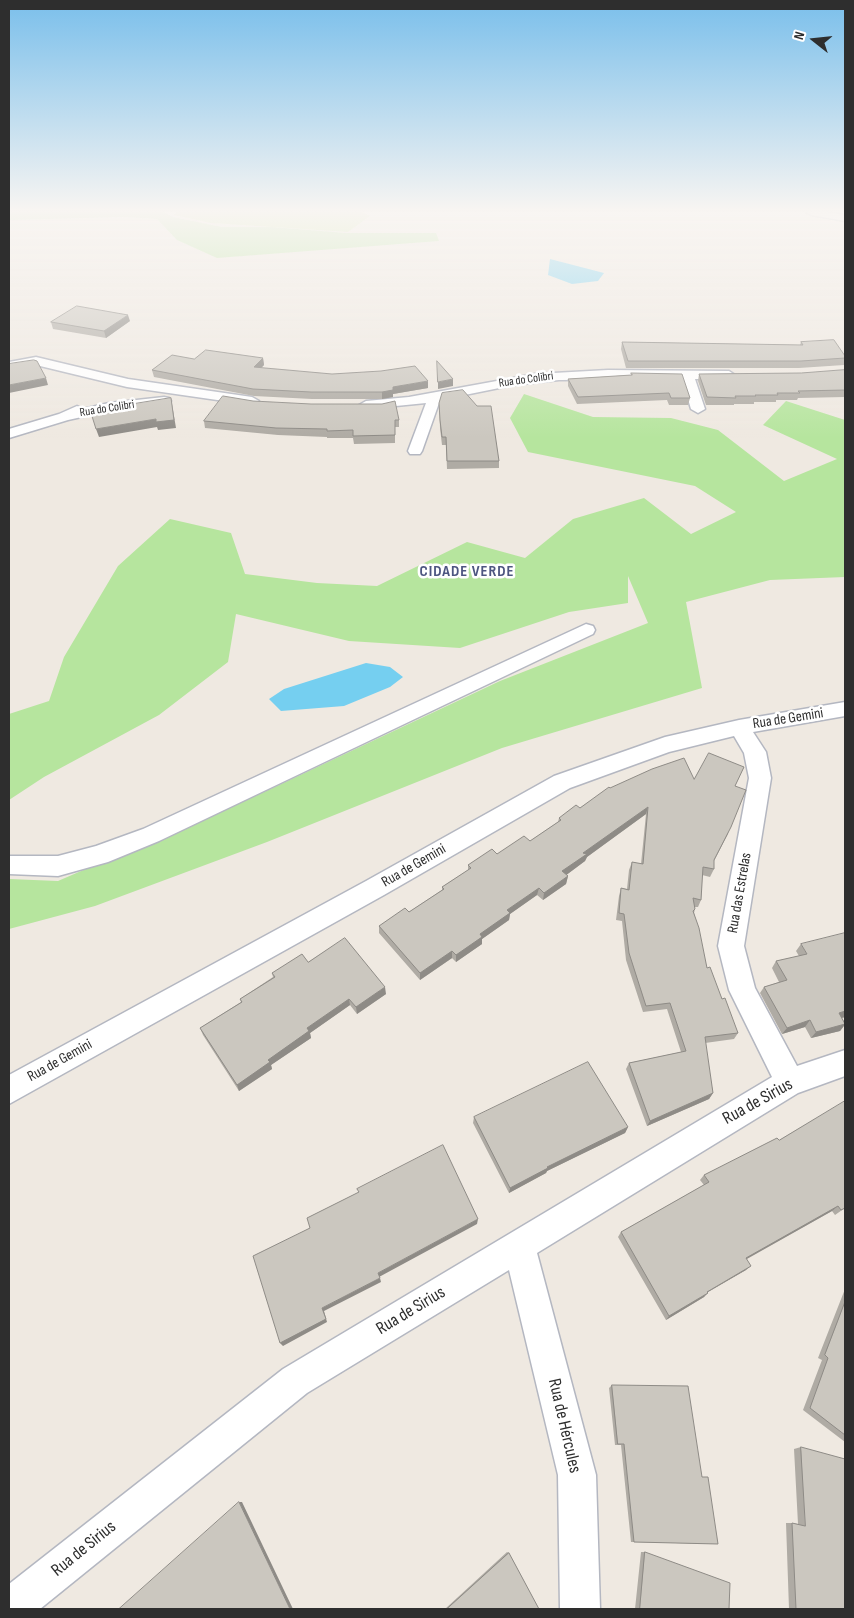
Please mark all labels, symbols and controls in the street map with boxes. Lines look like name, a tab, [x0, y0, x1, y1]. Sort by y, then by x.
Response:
north arrow	[789, 15, 839, 65]
text: N	[790, 30, 808, 42]
street label: Rua do Colibri	[498, 369, 554, 391]
street label: Rua do Colibri	[79, 398, 135, 420]
district label: CIDADE VERDE	[418, 562, 516, 582]
street label: Rua de Gemini	[751, 705, 825, 733]
street label: Rua de Gemini	[379, 840, 449, 892]
street label: Rua das Estrelas	[724, 851, 756, 935]
street label: Rua de Gemini	[24, 1036, 96, 1086]
street label: Rua de Sirius	[719, 1074, 797, 1130]
street label: Rua de Sirius	[373, 1282, 449, 1340]
street label: Rua de Hércules	[543, 1377, 585, 1475]
street label: Rua de Sirius	[47, 1516, 121, 1582]

